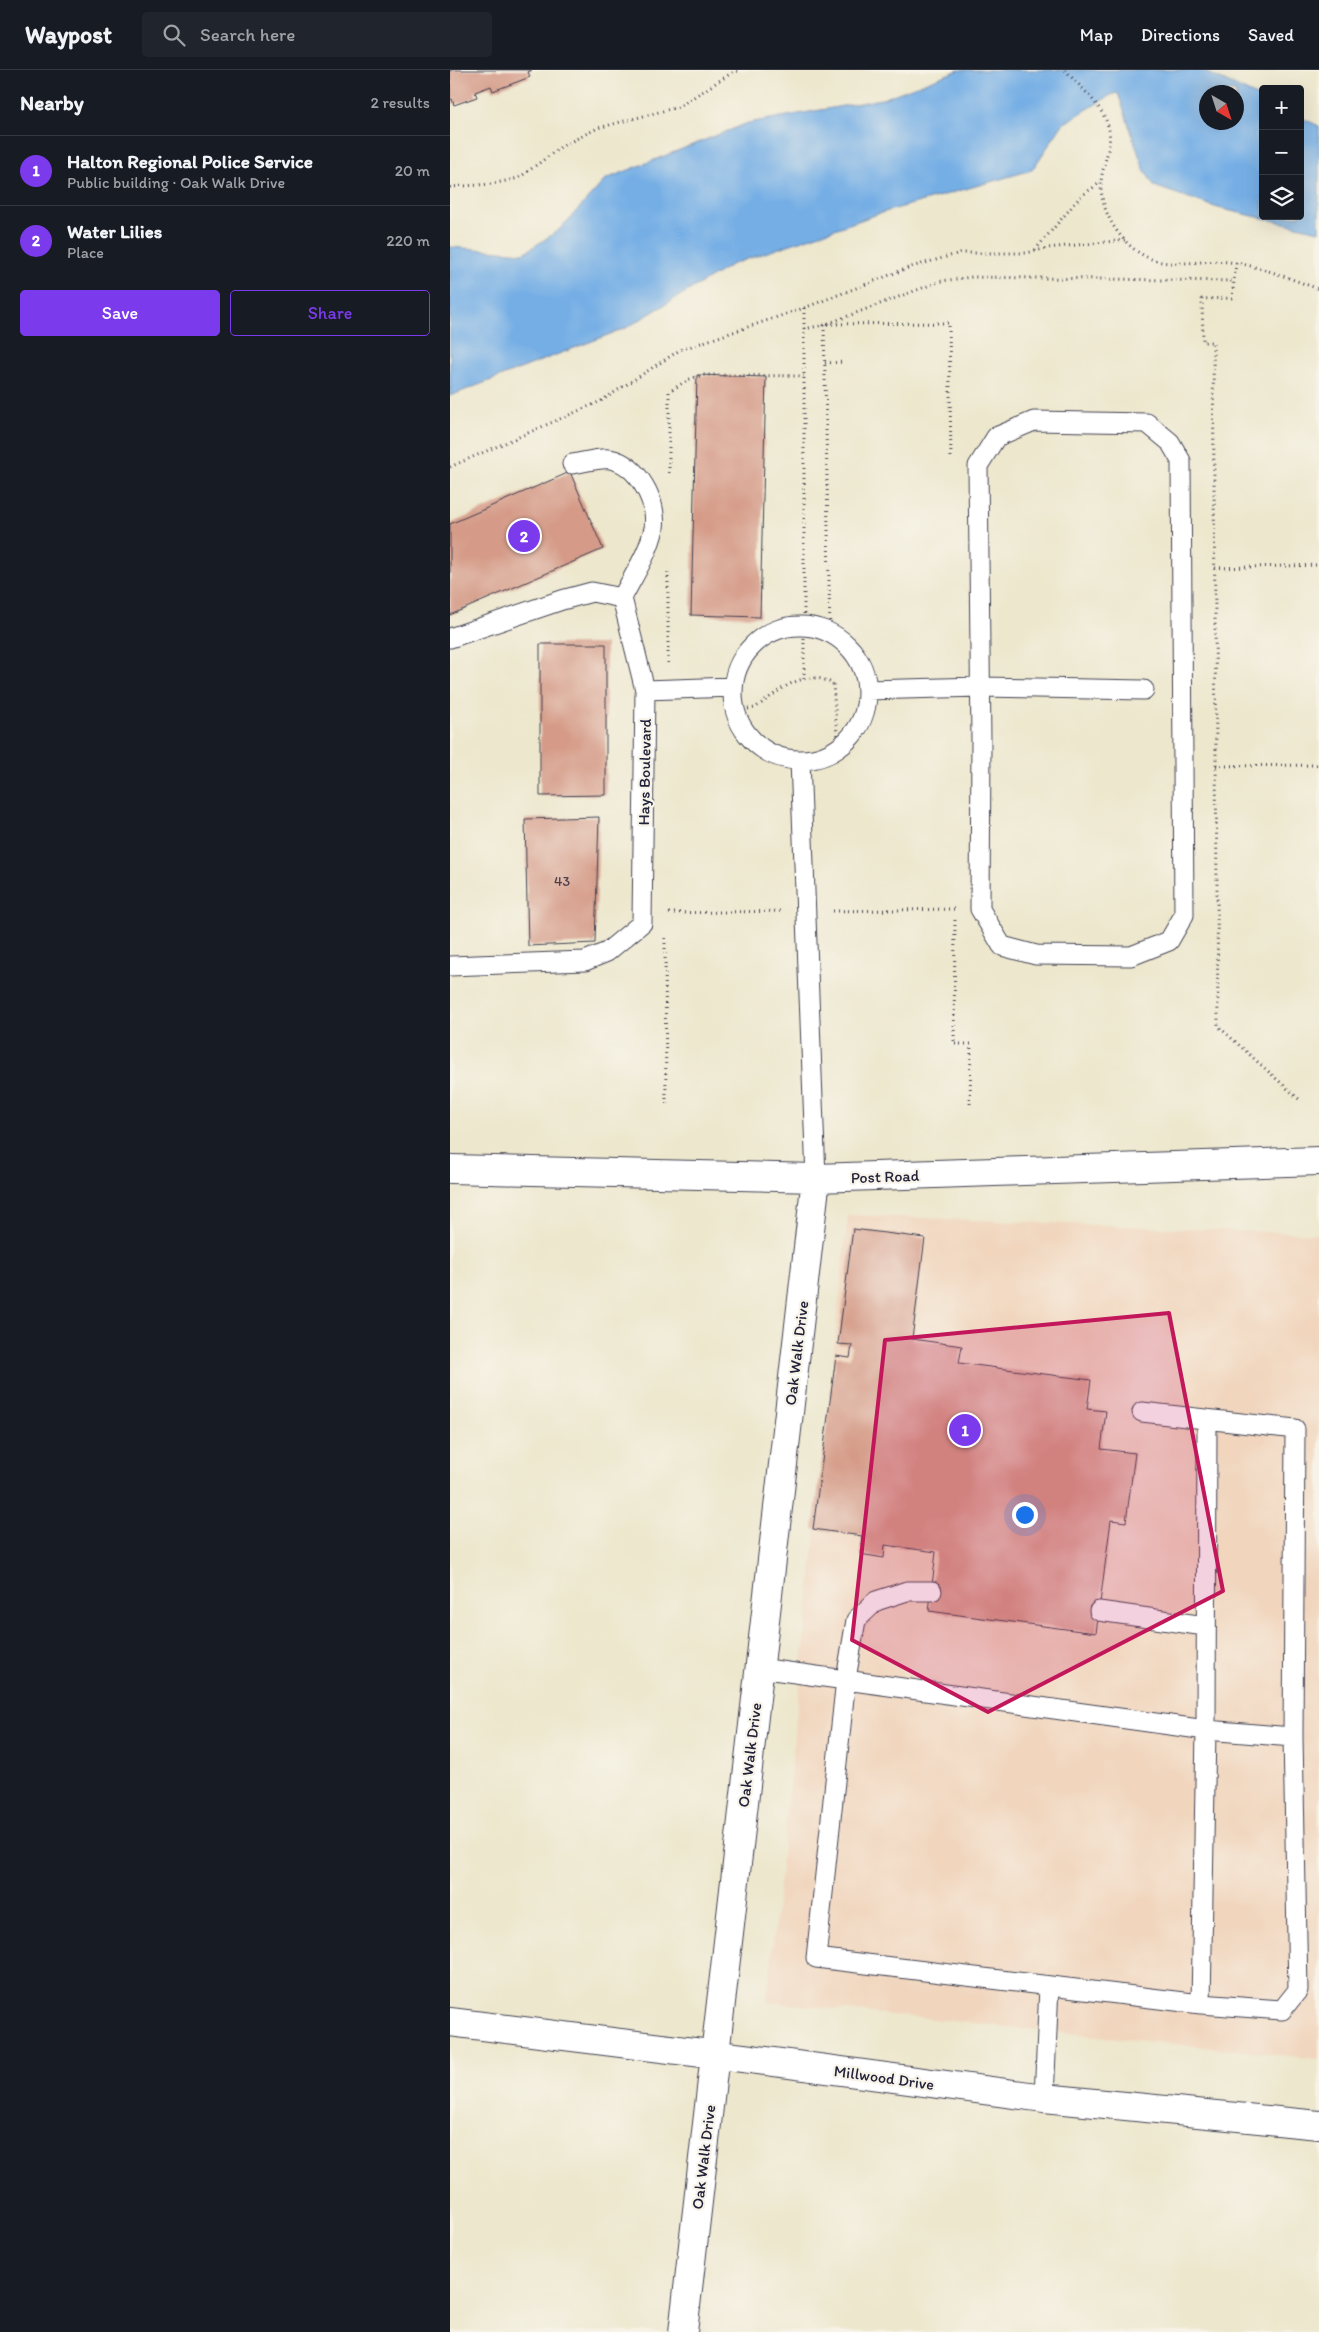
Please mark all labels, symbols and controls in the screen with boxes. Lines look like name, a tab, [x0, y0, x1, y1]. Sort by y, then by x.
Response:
search box	[142, 12, 492, 57]
text: Waypost	[25, 20, 112, 49]
icon: search	[160, 21, 188, 49]
text: Search here	[200, 23, 295, 46]
text: Map	[1080, 24, 1113, 46]
text: Directions	[1141, 24, 1220, 46]
text: Saved	[1248, 24, 1294, 46]
north arrow	[1199, 85, 1244, 130]
map controls	[1259, 85, 1304, 220]
button: +	[1259, 85, 1304, 130]
text: Nearby	[20, 90, 84, 115]
text: 2 results	[370, 93, 430, 112]
button: −	[1259, 130, 1304, 175]
text: Halton Regional Police Service	[67, 150, 313, 173]
text: 1	[32, 161, 40, 180]
text: 20 m	[395, 161, 430, 180]
text: Public building · Oak Walk Drive	[67, 173, 285, 192]
button: layers	[1259, 175, 1304, 220]
text: Water Lilies	[67, 220, 162, 243]
text: 2	[32, 231, 40, 250]
text: 220 m	[386, 231, 430, 250]
text: Place	[67, 243, 104, 262]
button: Save	[20, 290, 220, 336]
button: Share	[230, 290, 430, 336]
pin: 2	[508, 517, 540, 555]
street label: Hays Boulevard	[634, 718, 655, 826]
house number: 43	[554, 873, 570, 890]
street label: Post Road	[850, 1166, 920, 1187]
street label: Oak Walk Drive	[781, 1300, 812, 1406]
pin: 1	[949, 1411, 981, 1449]
your location	[1012, 1502, 1038, 1528]
street label: Oak Walk Drive	[734, 1702, 765, 1808]
street label: Millwood Drive	[833, 2061, 935, 2094]
street label: Oak Walk Drive	[688, 2104, 719, 2210]

